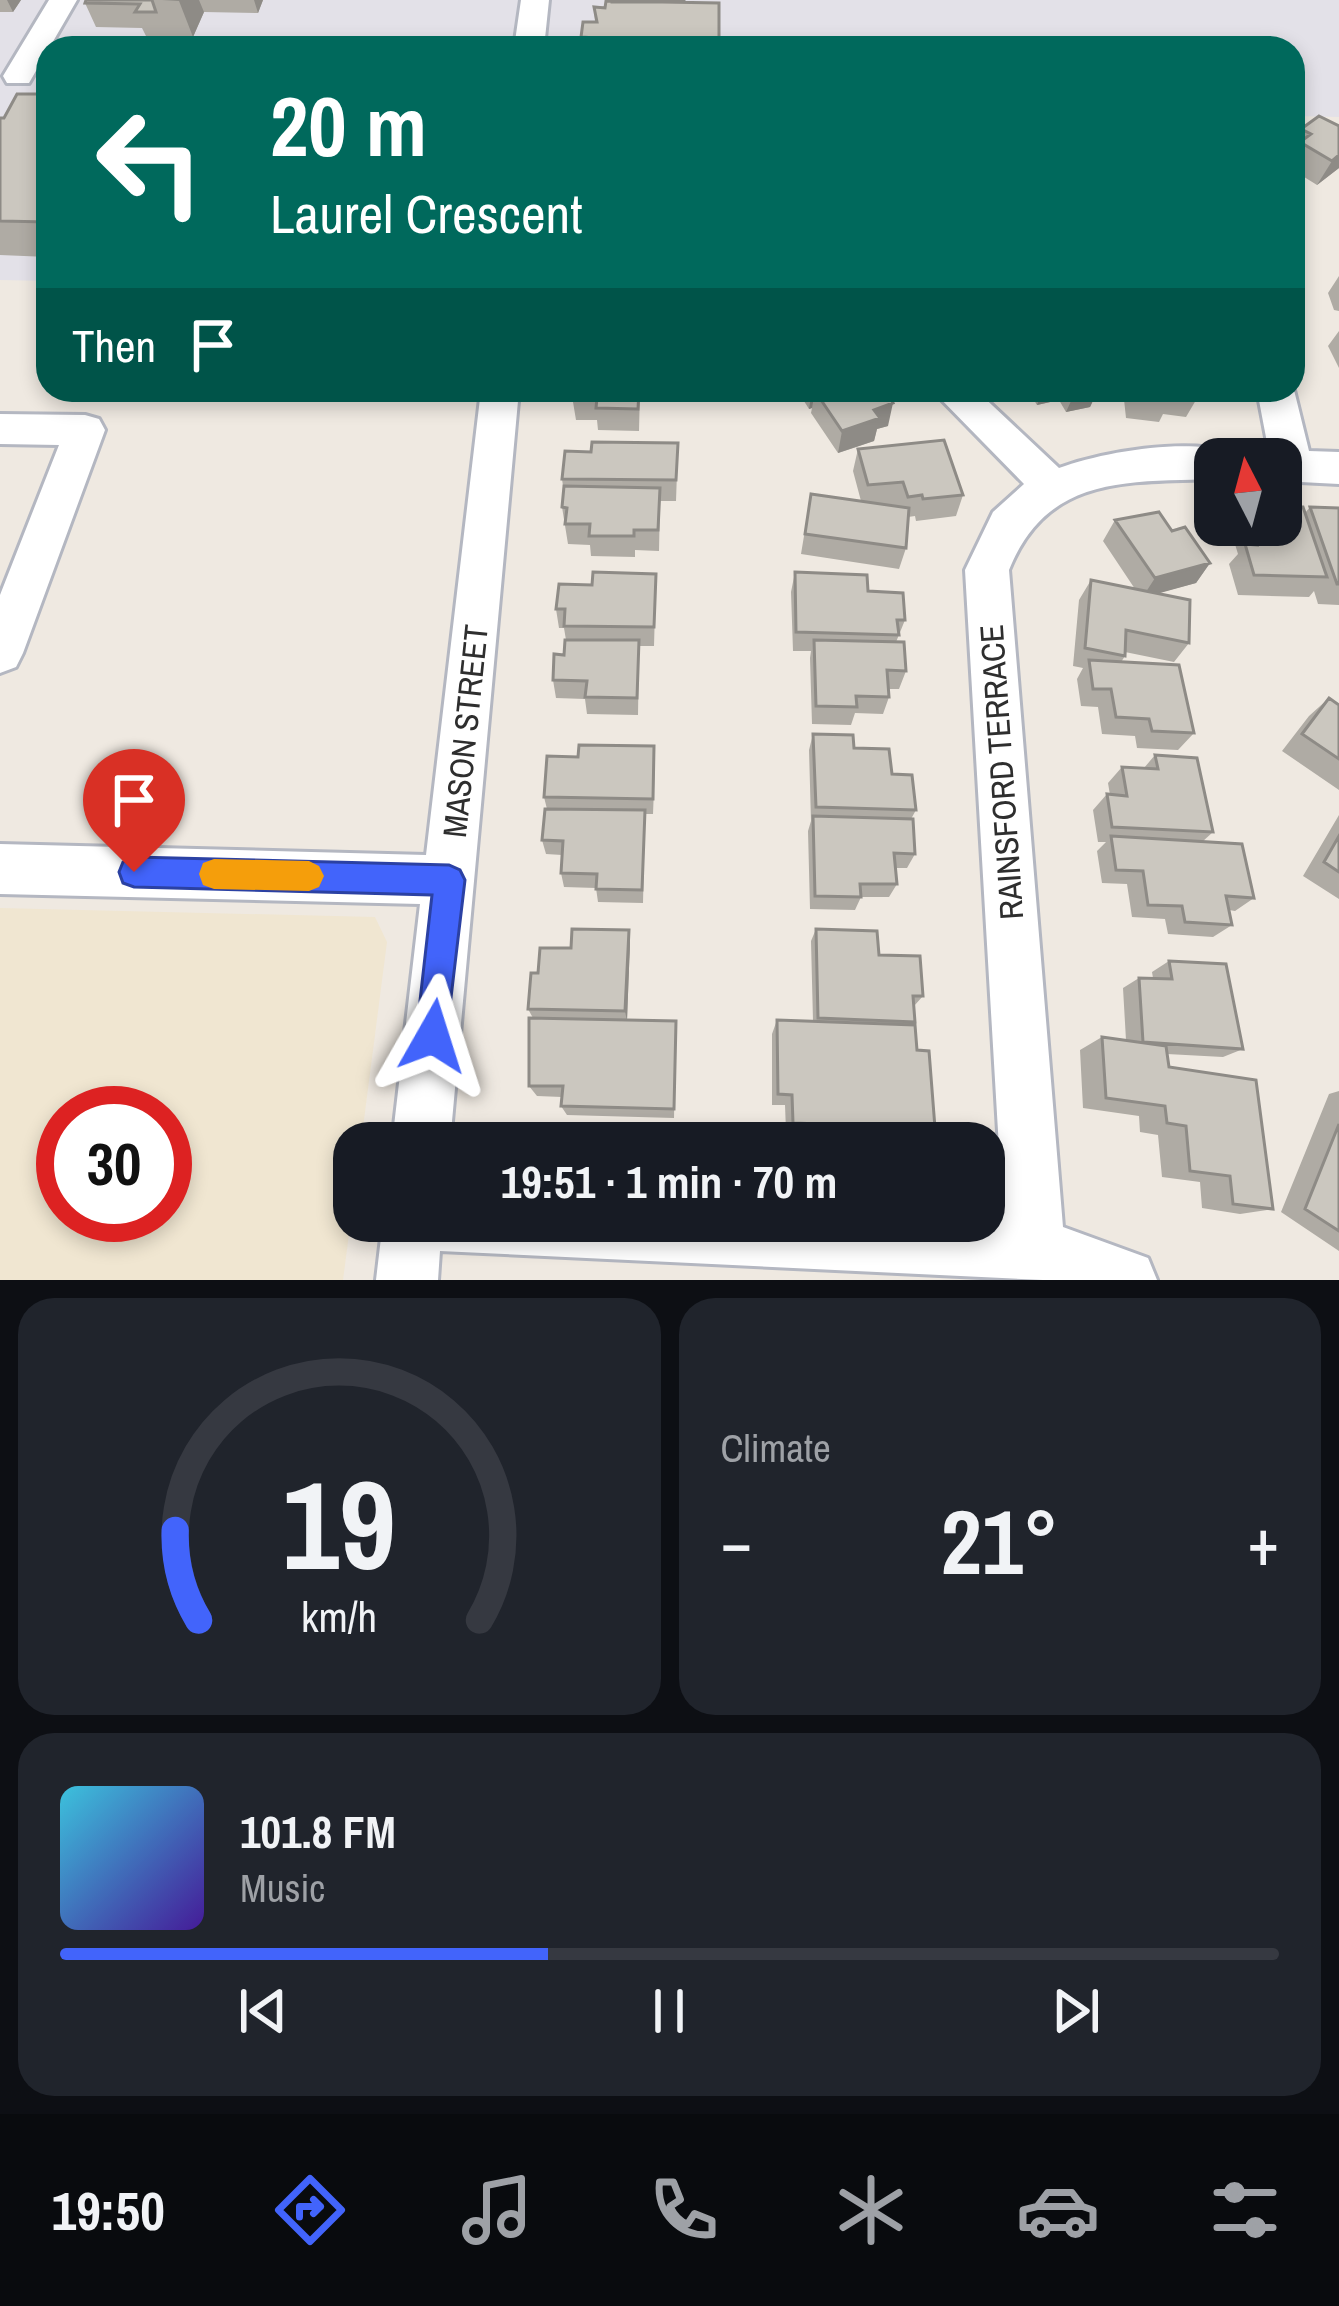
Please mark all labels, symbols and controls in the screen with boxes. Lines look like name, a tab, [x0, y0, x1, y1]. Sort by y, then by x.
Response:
text: 20 m	[270, 69, 427, 182]
icon: left	[72, 84, 228, 240]
text: Laurel Crescent	[270, 177, 583, 250]
icon: arrive	[180, 312, 246, 378]
text: Then	[72, 315, 156, 376]
north arrow	[1194, 438, 1302, 546]
map controls	[1194, 438, 1302, 546]
street label: MASON STREET	[432, 623, 498, 839]
street label: RAINSFORD TERRACE	[969, 623, 1033, 921]
pin	[83, 749, 185, 872]
icon: arrive	[101, 767, 167, 833]
position arrow	[370, 973, 496, 1099]
speed limit sign: 30	[36, 1086, 192, 1242]
text: 19:51 · 1 min · 70 m	[501, 1151, 837, 1212]
text: Climate	[721, 1422, 831, 1474]
text: 19	[282, 1440, 396, 1608]
text: 21°	[941, 1481, 1059, 1602]
text: −	[721, 1497, 752, 1586]
text: +	[1247, 1497, 1279, 1586]
text: km/h	[301, 1587, 377, 1644]
text: 101.8 FM	[240, 1801, 396, 1862]
text: Music	[240, 1862, 325, 1914]
icon: previous	[230, 1978, 296, 2044]
icon: pause	[636, 1978, 702, 2044]
icon: next	[1043, 1978, 1109, 2044]
icon: directions	[268, 2168, 352, 2252]
icon: music	[455, 2168, 539, 2252]
icon: phone	[642, 2168, 726, 2252]
icon: climate	[829, 2168, 913, 2252]
icon: car	[1016, 2168, 1100, 2252]
icon: filters	[1203, 2168, 1287, 2252]
text: 19:50	[52, 2174, 165, 2247]

